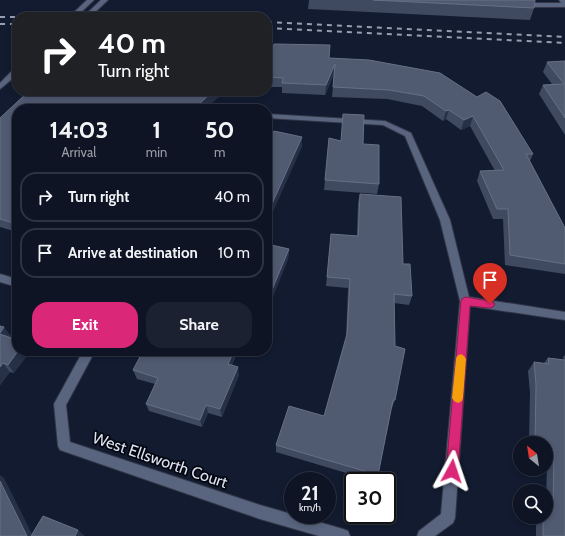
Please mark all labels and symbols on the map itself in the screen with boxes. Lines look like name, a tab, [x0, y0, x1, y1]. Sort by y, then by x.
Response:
pin	[473, 263, 507, 304]
street label: West Ellsworth Court	[90, 428, 231, 492]
north arrow	[513, 436, 553, 476]
position arrow	[431, 450, 473, 492]
speed limit sign: 30	[344, 472, 396, 524]

